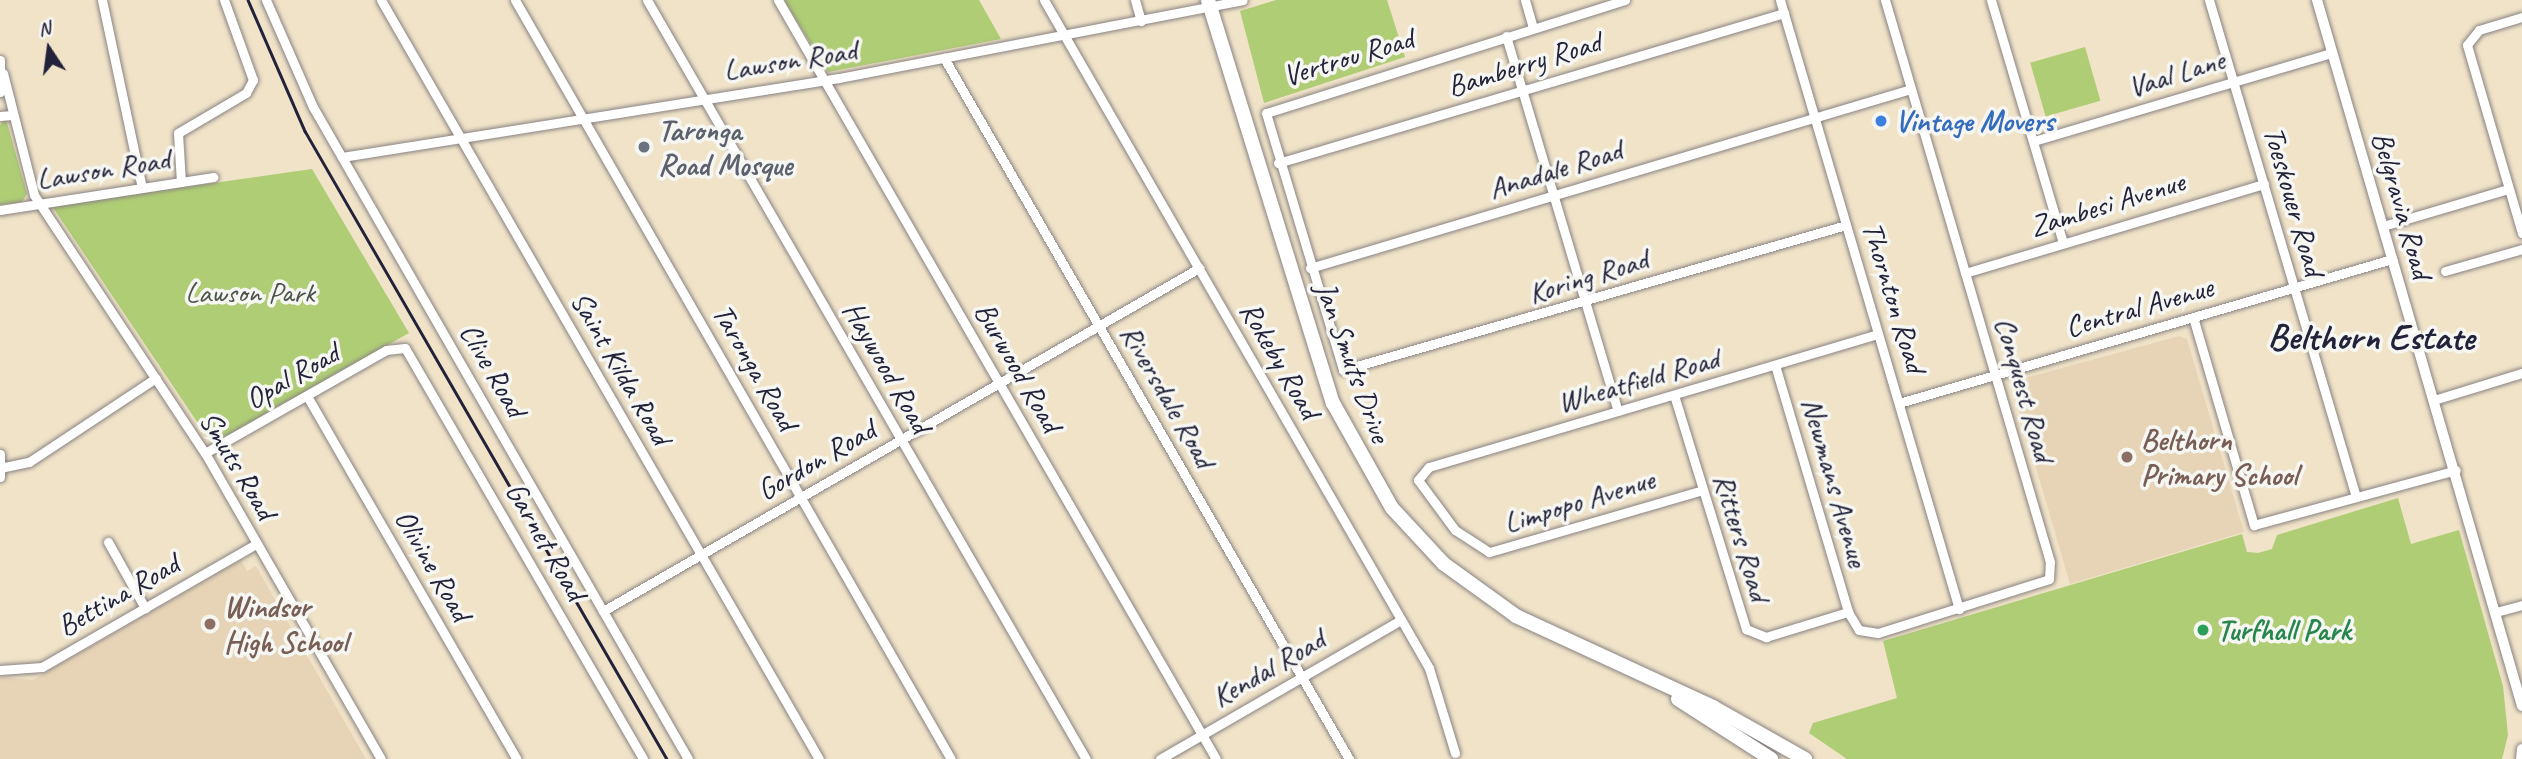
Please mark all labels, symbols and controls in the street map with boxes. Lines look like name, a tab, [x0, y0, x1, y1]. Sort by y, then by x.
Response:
north arrow	[14, 14, 84, 84]
text: N	[36, 16, 53, 42]
street label: Vertrou Road	[1279, 20, 1417, 94]
street label: Bamberry Road	[1443, 24, 1605, 104]
street label: Lawson Road	[722, 32, 858, 88]
street label: Vaal Lane	[2123, 41, 2229, 105]
place label: Vintage Movers	[1895, 103, 2054, 139]
place label: Taronga Road Mosque	[658, 112, 792, 182]
marker: Vintage Movers	[1873, 113, 1889, 129]
street label: Toeskouer Road	[2256, 123, 2332, 279]
street label: Belgravia Road	[2364, 128, 2440, 282]
street label: Anadale Road	[1484, 132, 1626, 206]
marker: Taronga Road Mosque	[636, 139, 652, 155]
street label: Lawson Road	[35, 141, 171, 197]
street label: Zambesi Avenue	[2025, 163, 2189, 245]
street label: Thornton Road	[1854, 218, 1934, 376]
street label: Koring Road	[1524, 241, 1652, 311]
street label: Central Avenue	[2061, 269, 2217, 345]
park label: Lawson Park	[185, 274, 315, 310]
street label: Jan Smuts Drive	[1308, 278, 1398, 446]
street label: Saint Kilda Road	[563, 285, 679, 451]
street label: Haywood Road	[835, 295, 939, 439]
street label: Burwood Road	[967, 296, 1069, 438]
street label: Rokeby Road	[1232, 296, 1328, 424]
street label: Taronga Road	[705, 298, 805, 436]
street label: Conquest Road	[1987, 313, 2063, 465]
district label: Belthorn Estate	[2268, 315, 2474, 359]
street label: Clive Road	[452, 317, 534, 423]
street label: Riversdale Road	[1113, 318, 1223, 474]
street label: Opal Road	[239, 335, 345, 417]
street label: Wheatfield Road	[1553, 340, 1723, 420]
street label: Newmans Avenue	[1794, 393, 1876, 571]
street label: Smuts Road	[192, 404, 284, 526]
street label: Gordon Road	[751, 412, 881, 508]
place label: Belthorn Primary School	[2141, 422, 2297, 492]
marker: Belthorn Primary School	[2119, 449, 2135, 465]
street label: Limpopo Avenue	[1499, 461, 1659, 541]
street label: Ritters Road	[1706, 470, 1778, 604]
street label: Garnet Road	[498, 476, 594, 606]
street label: Olivine Road	[387, 503, 479, 627]
street label: Bettina Road	[51, 546, 185, 644]
place label: Windsor High School	[224, 589, 346, 660]
place label: Turfhall Park	[2217, 612, 2351, 648]
marker: Windsor High School	[202, 616, 218, 632]
street label: Kendal Road	[1206, 622, 1330, 714]
marker: Turfhall Park	[2195, 622, 2211, 638]

